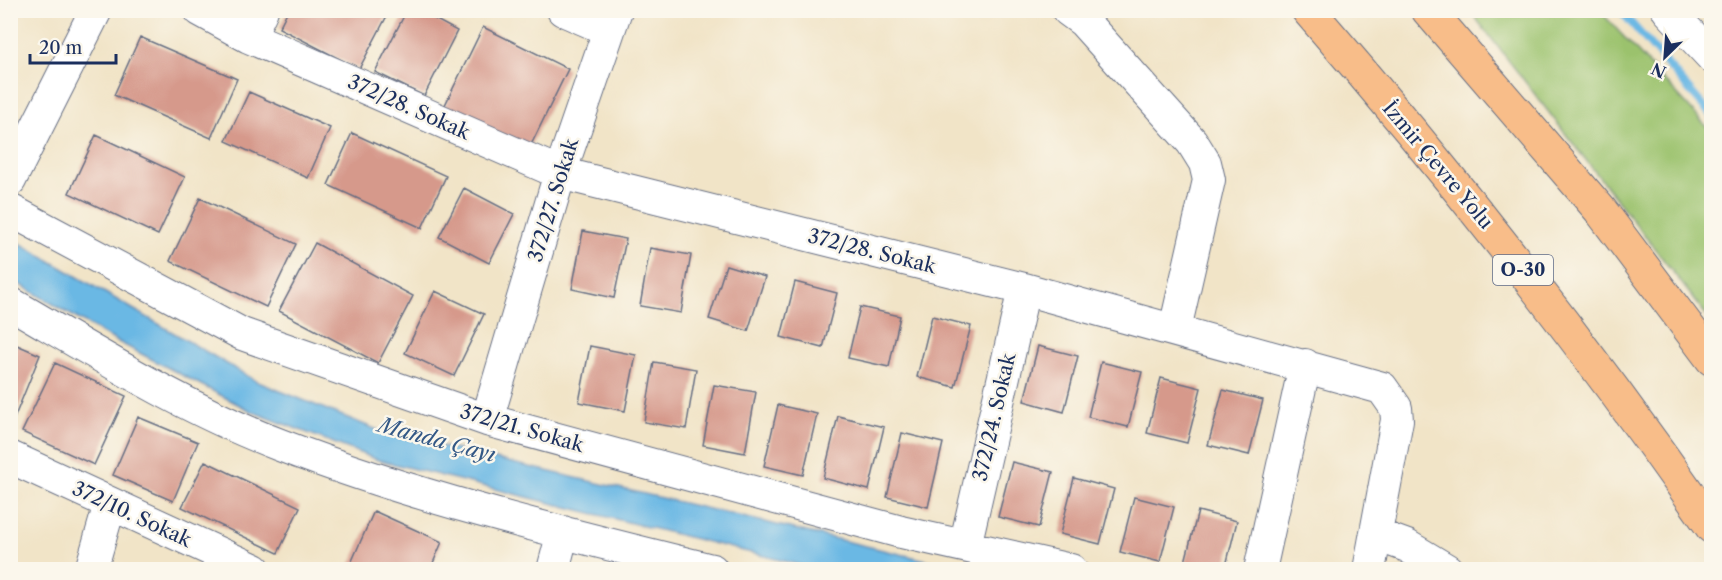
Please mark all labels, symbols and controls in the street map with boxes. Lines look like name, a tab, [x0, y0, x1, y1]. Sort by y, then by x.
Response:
scale bar	[30, 27, 116, 65]
north arrow	[1635, 27, 1695, 87]
text: 20 m	[39, 37, 83, 59]
text: N	[1648, 59, 1669, 83]
street label: 372/28. Sokak	[344, 69, 475, 145]
street label: İzmir Çevre Yolu	[1378, 96, 1499, 234]
street label: 372/27. Sokak	[523, 134, 584, 265]
street label: 372/28. Sokak	[806, 224, 940, 279]
road number: O-30	[1493, 255, 1553, 285]
street label: 372/24. Sokak	[968, 349, 1021, 483]
street label: 372/21. Sokak	[457, 399, 588, 458]
water label: Manda Çayı	[373, 411, 499, 467]
street label: 372/10. Sokak	[69, 476, 197, 553]

